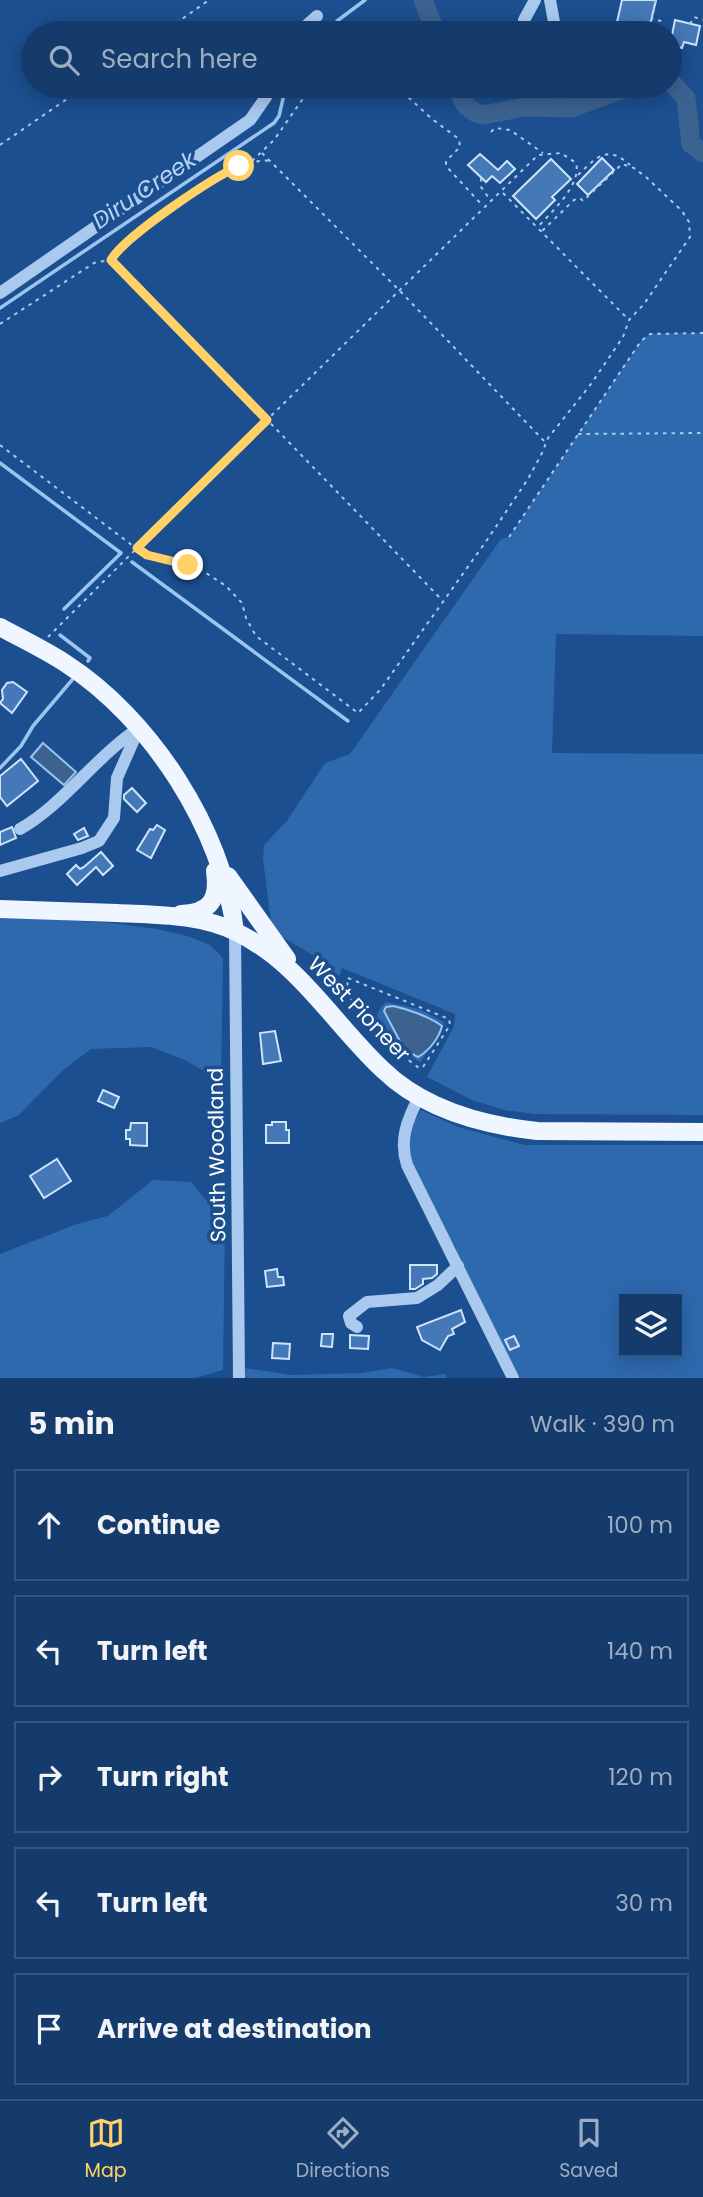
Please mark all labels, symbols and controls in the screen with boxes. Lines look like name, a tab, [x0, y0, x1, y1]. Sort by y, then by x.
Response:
search box	[21, 21, 682, 98]
icon: search	[45, 41, 83, 79]
text: Search here	[101, 41, 258, 77]
water label: Diru Creek	[86, 143, 203, 236]
route start	[223, 150, 254, 181]
route end	[172, 549, 203, 580]
street label: West Pioneer	[302, 950, 417, 1068]
street label: South Woodland	[200, 1068, 233, 1242]
map controls	[619, 1294, 682, 1357]
button: layers	[619, 1294, 682, 1357]
text: 5 min	[28, 1402, 115, 1445]
text: Walk · 390 m	[530, 1408, 675, 1440]
icon: ahead	[30, 1506, 68, 1544]
text: Continue	[97, 1507, 220, 1543]
text: 100 m	[607, 1509, 673, 1541]
icon: left	[30, 1632, 68, 1670]
text: Turn left	[97, 1633, 208, 1669]
text: 140 m	[607, 1635, 673, 1667]
icon: right	[30, 1758, 68, 1796]
text: Turn right	[97, 1759, 229, 1795]
text: 120 m	[608, 1761, 673, 1793]
icon: left	[30, 1884, 68, 1922]
text: Turn left	[97, 1885, 208, 1921]
text: 30 m	[615, 1887, 673, 1919]
icon: arrive	[30, 2010, 68, 2048]
text: Arrive at destination	[97, 2011, 372, 2047]
tab: Map	[85, 2114, 127, 2185]
tab: Directions	[296, 2114, 390, 2185]
tab: Saved	[559, 2114, 618, 2185]

